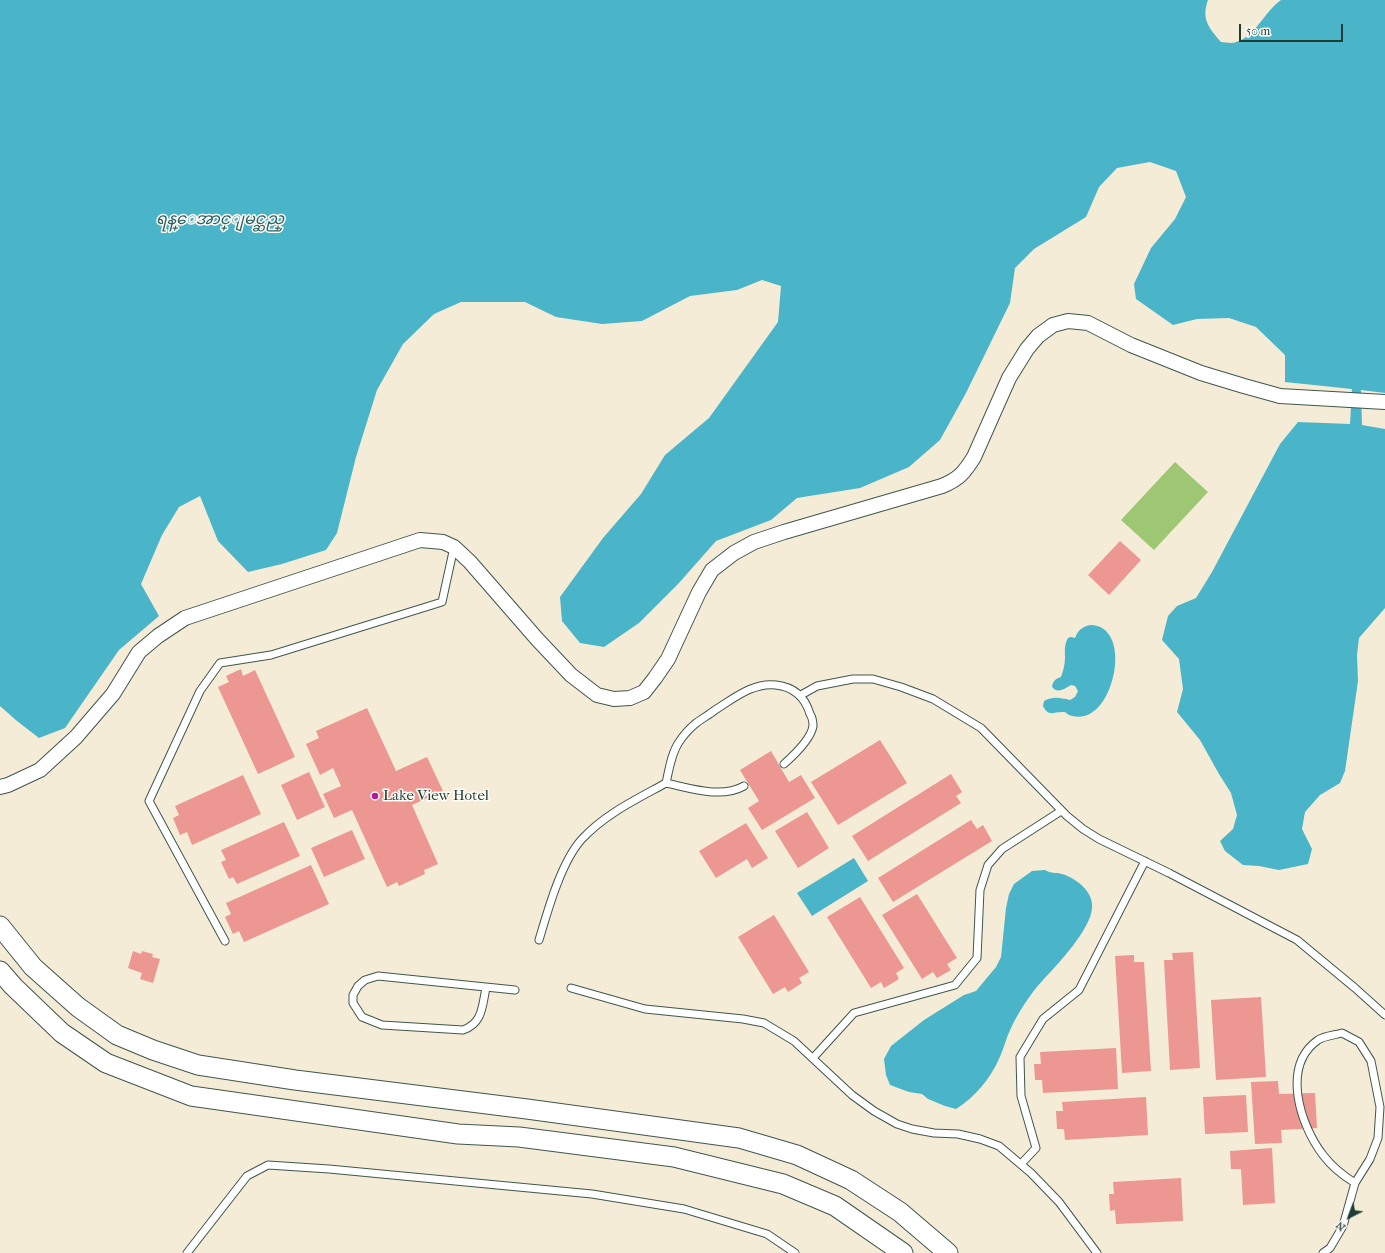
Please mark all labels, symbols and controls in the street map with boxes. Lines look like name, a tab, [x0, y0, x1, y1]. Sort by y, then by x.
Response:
scale bar	[1241, 16, 1345, 42]
text: 50 m	[1246, 24, 1270, 38]
water label: ရန္ေအာင္ျမင္ဆည္	[156, 210, 284, 230]
place label: Lake View Hotel	[383, 787, 489, 805]
marker: Lake View Hotel	[370, 791, 380, 801]
north arrow	[1329, 1197, 1369, 1237]
text: N	[1333, 1219, 1348, 1234]

